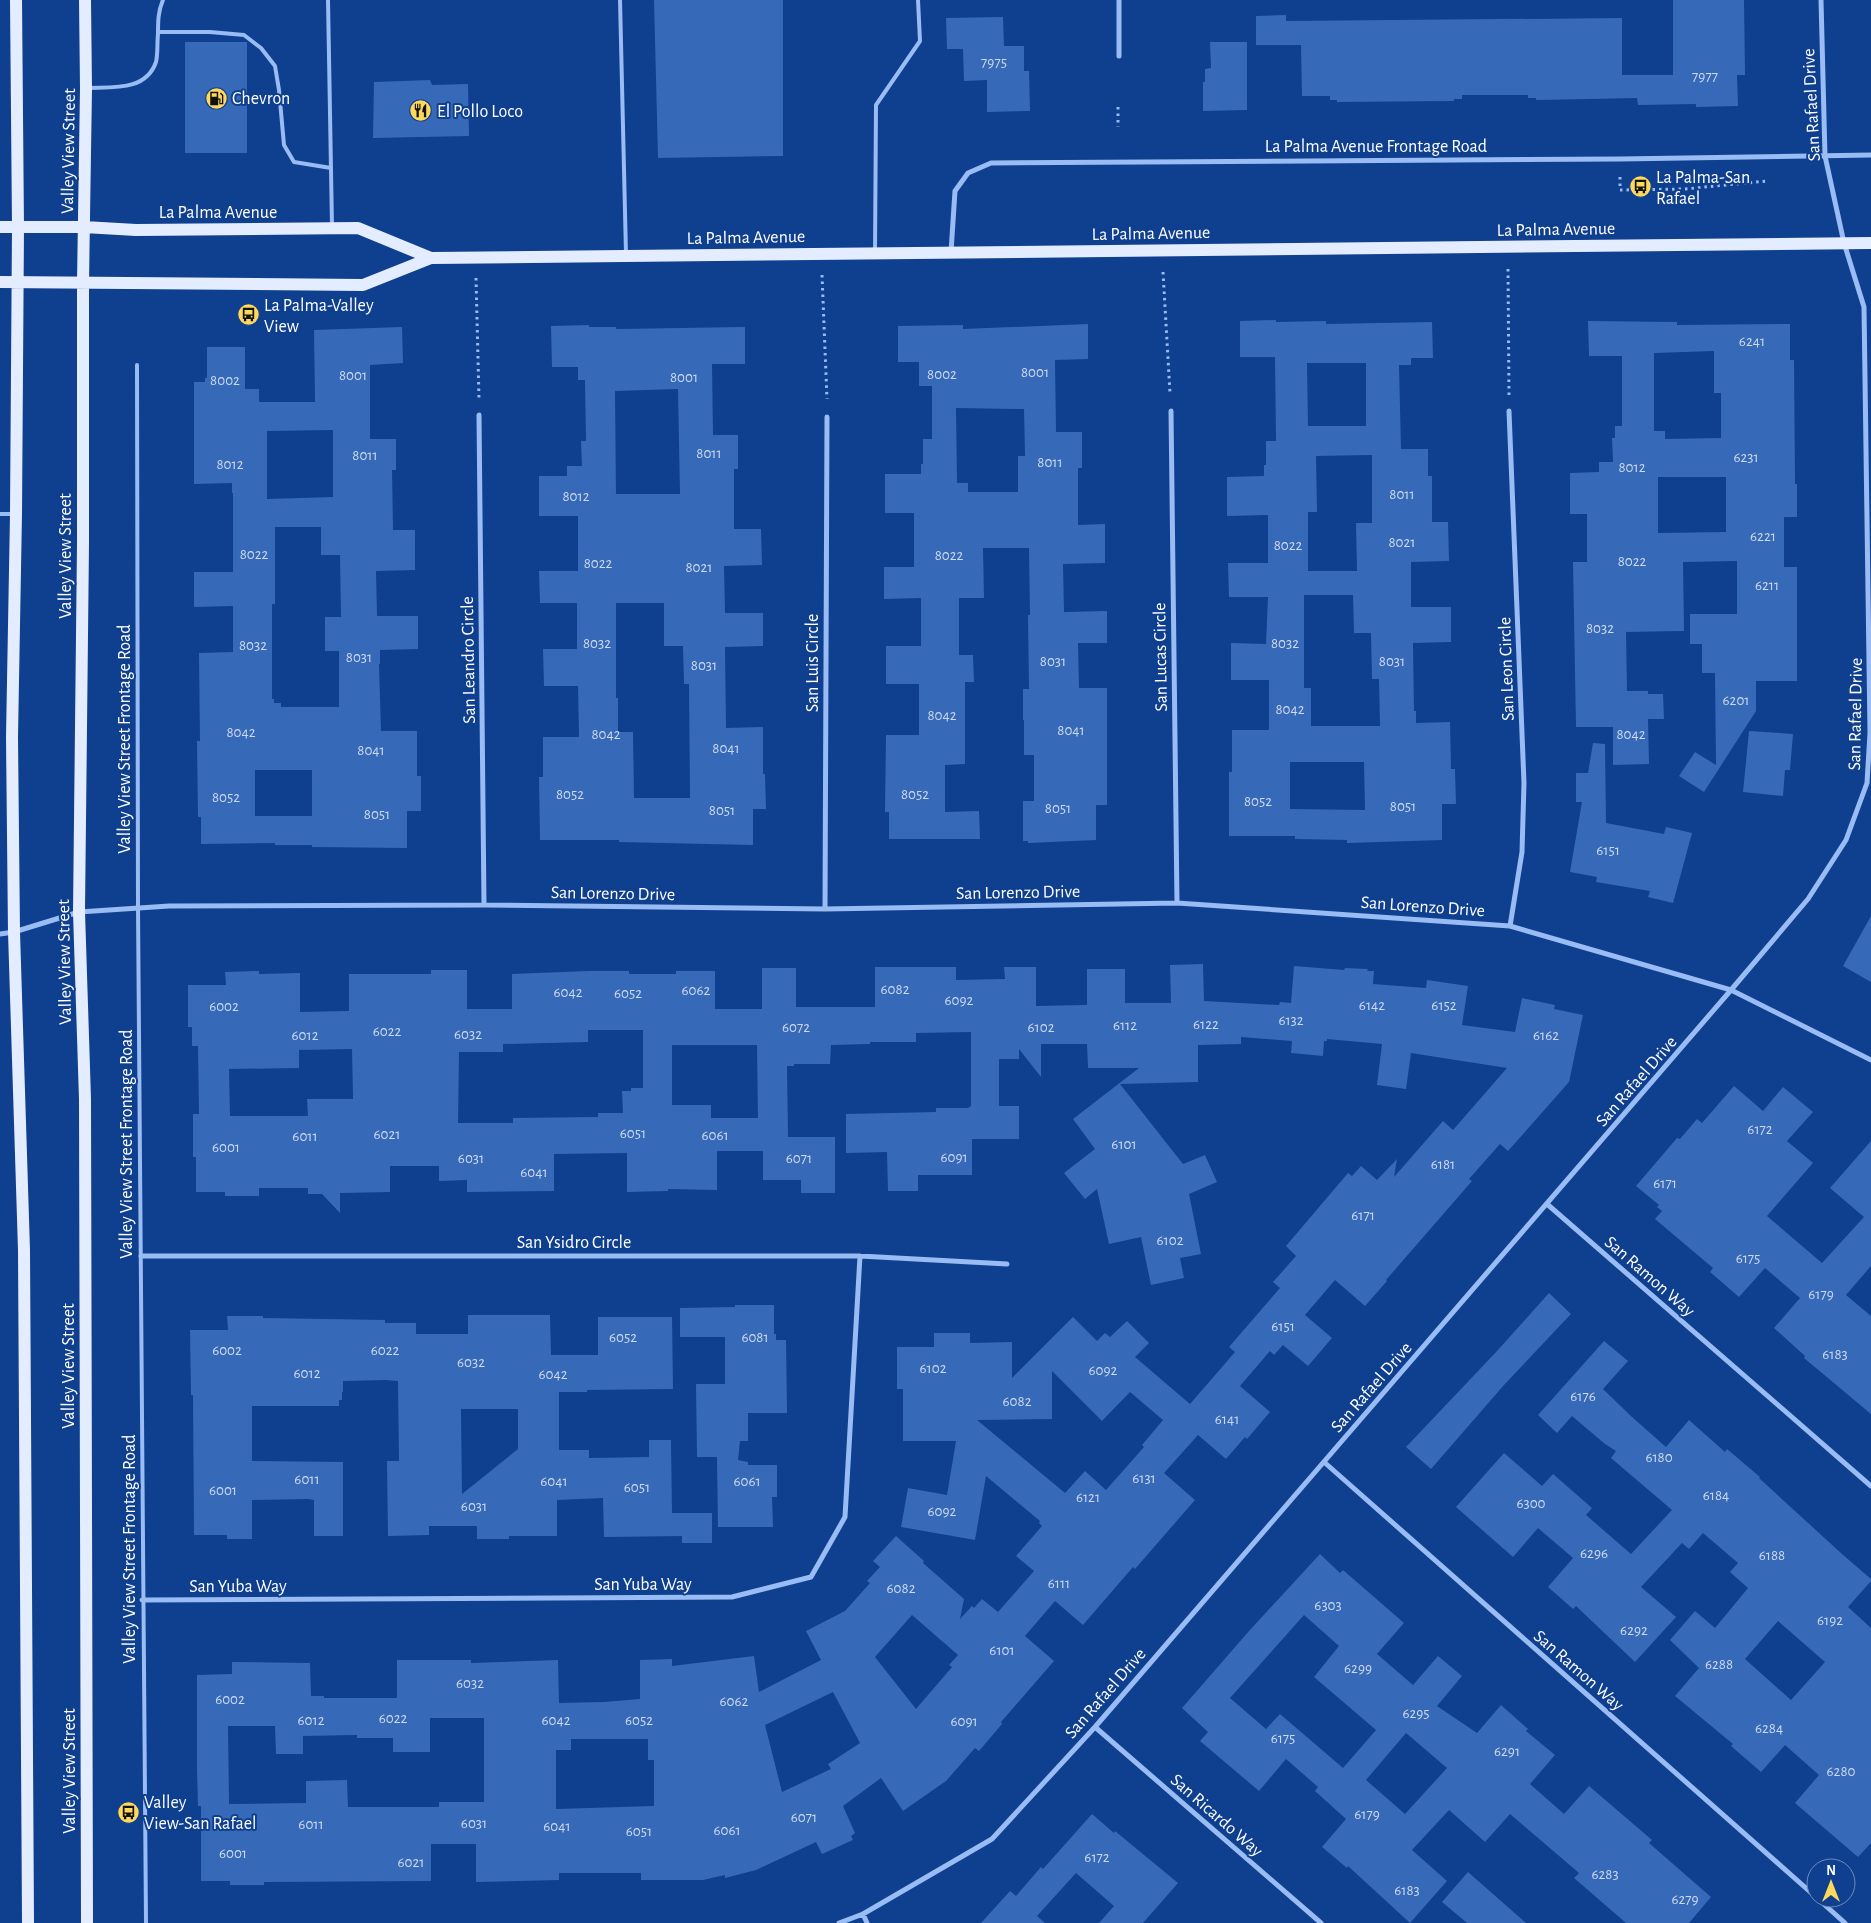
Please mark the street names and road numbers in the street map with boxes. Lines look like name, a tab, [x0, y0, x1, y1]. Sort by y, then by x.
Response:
street label: San Rafael Drive	[1800, 48, 1824, 162]
street label: Valley View Street	[59, 88, 79, 214]
street label: La Palma Avenue Frontage Road	[1265, 138, 1487, 156]
street label: La Palma Avenue	[159, 204, 277, 222]
street label: La Palma Avenue	[1497, 220, 1615, 240]
street label: La Palma Avenue	[1092, 224, 1210, 244]
street label: La Palma Avenue	[687, 228, 805, 248]
street label: Valley View Street	[57, 493, 75, 619]
street label: San Leandro Circle	[459, 596, 479, 724]
street label: San Lucas Circle	[1151, 602, 1171, 712]
street label: San Luis Circle	[804, 614, 822, 712]
street label: San Leon Circle	[1496, 617, 1518, 721]
street label: Valley View Street Frontage Road	[116, 624, 134, 854]
street label: San Rafael Drive	[1846, 657, 1866, 771]
street label: San Lorenzo Drive	[956, 883, 1080, 903]
street label: San Lorenzo Drive	[551, 884, 675, 904]
street label: San Lorenzo Drive	[1360, 894, 1486, 920]
street label: Valley View Street	[55, 899, 75, 1025]
street label: Valley View Street Frontage Road	[118, 1029, 136, 1259]
street label: San Rafael Drive	[1593, 1033, 1681, 1130]
street label: San Ramon Way	[1601, 1233, 1698, 1321]
street label: San Ysidro Circle	[517, 1234, 631, 1252]
street label: Valley View Street	[60, 1303, 78, 1429]
street label: San Rafael Drive	[1328, 1339, 1416, 1436]
street label: Valley View Street Frontage Road	[121, 1434, 139, 1664]
street label: San Yuba Way	[594, 1576, 692, 1594]
street label: San Yuba Way	[189, 1578, 287, 1596]
street label: San Ramon Way	[1530, 1627, 1627, 1715]
street label: San Rafael Drive	[1062, 1645, 1150, 1742]
street label: Valley View Street	[61, 1708, 79, 1834]
street label: San Ricardo Way	[1167, 1771, 1266, 1861]

